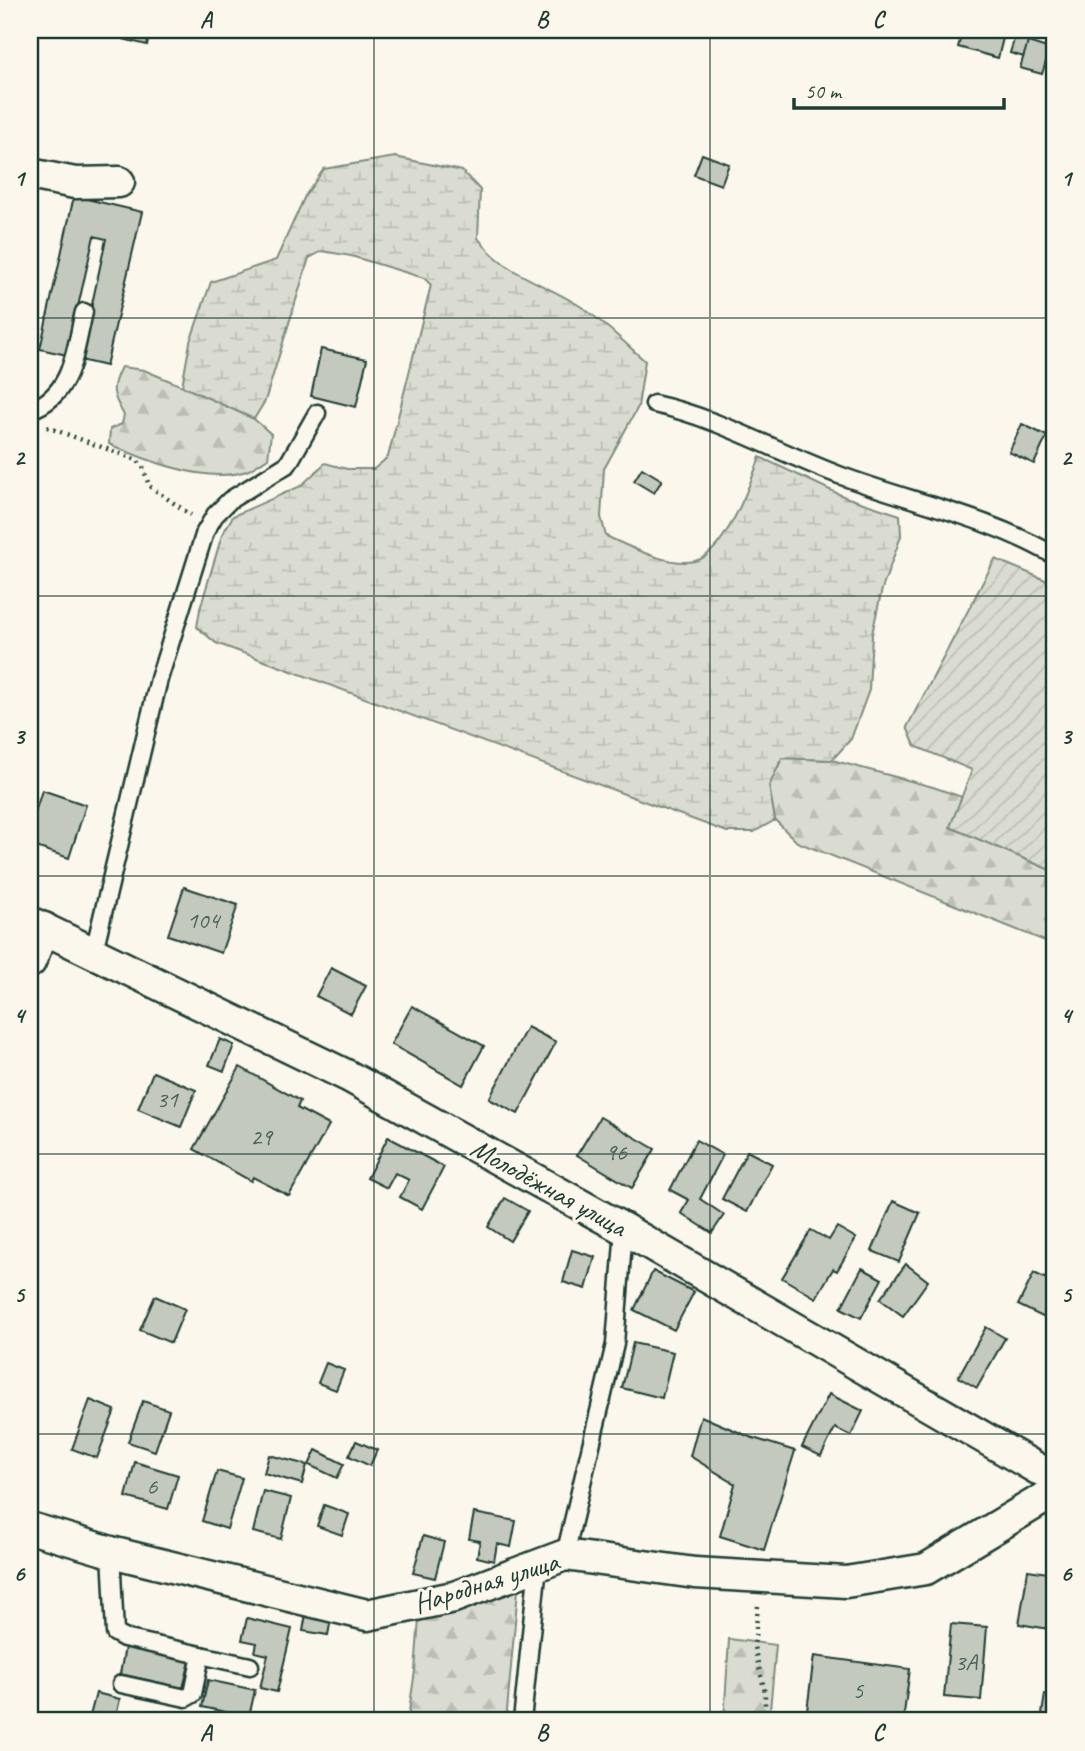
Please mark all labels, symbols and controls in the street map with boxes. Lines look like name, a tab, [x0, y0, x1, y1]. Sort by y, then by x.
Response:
text: A	[200, 5, 214, 34]
text: B	[536, 5, 550, 34]
text: C	[873, 5, 887, 34]
scale bar	[794, 66, 1004, 110]
text: 50 m	[805, 78, 843, 104]
text: 1	[14, 164, 27, 193]
text: 1	[1061, 164, 1074, 193]
text: 2	[14, 443, 27, 472]
text: 2	[1061, 443, 1074, 472]
text: 3	[14, 722, 27, 751]
text: 3	[1061, 722, 1074, 751]
house number: 104	[187, 905, 221, 935]
text: 4	[14, 1001, 27, 1030]
text: 4	[1061, 1001, 1074, 1030]
house number: 31	[156, 1084, 179, 1114]
house number: 29	[250, 1122, 274, 1152]
street label: Молодёжная улица	[465, 1130, 635, 1245]
house number: 96	[605, 1137, 628, 1167]
text: 5	[14, 1280, 26, 1309]
text: 5	[1061, 1280, 1073, 1309]
house number: 6	[147, 1471, 159, 1501]
street label: Народная улица	[409, 1543, 564, 1621]
text: 6	[14, 1559, 27, 1588]
text: 6	[1061, 1559, 1074, 1588]
house number: 3А	[955, 1647, 978, 1677]
house number: 5	[853, 1675, 865, 1705]
text: A	[200, 1718, 214, 1747]
text: B	[536, 1718, 550, 1747]
text: C	[873, 1718, 887, 1747]

